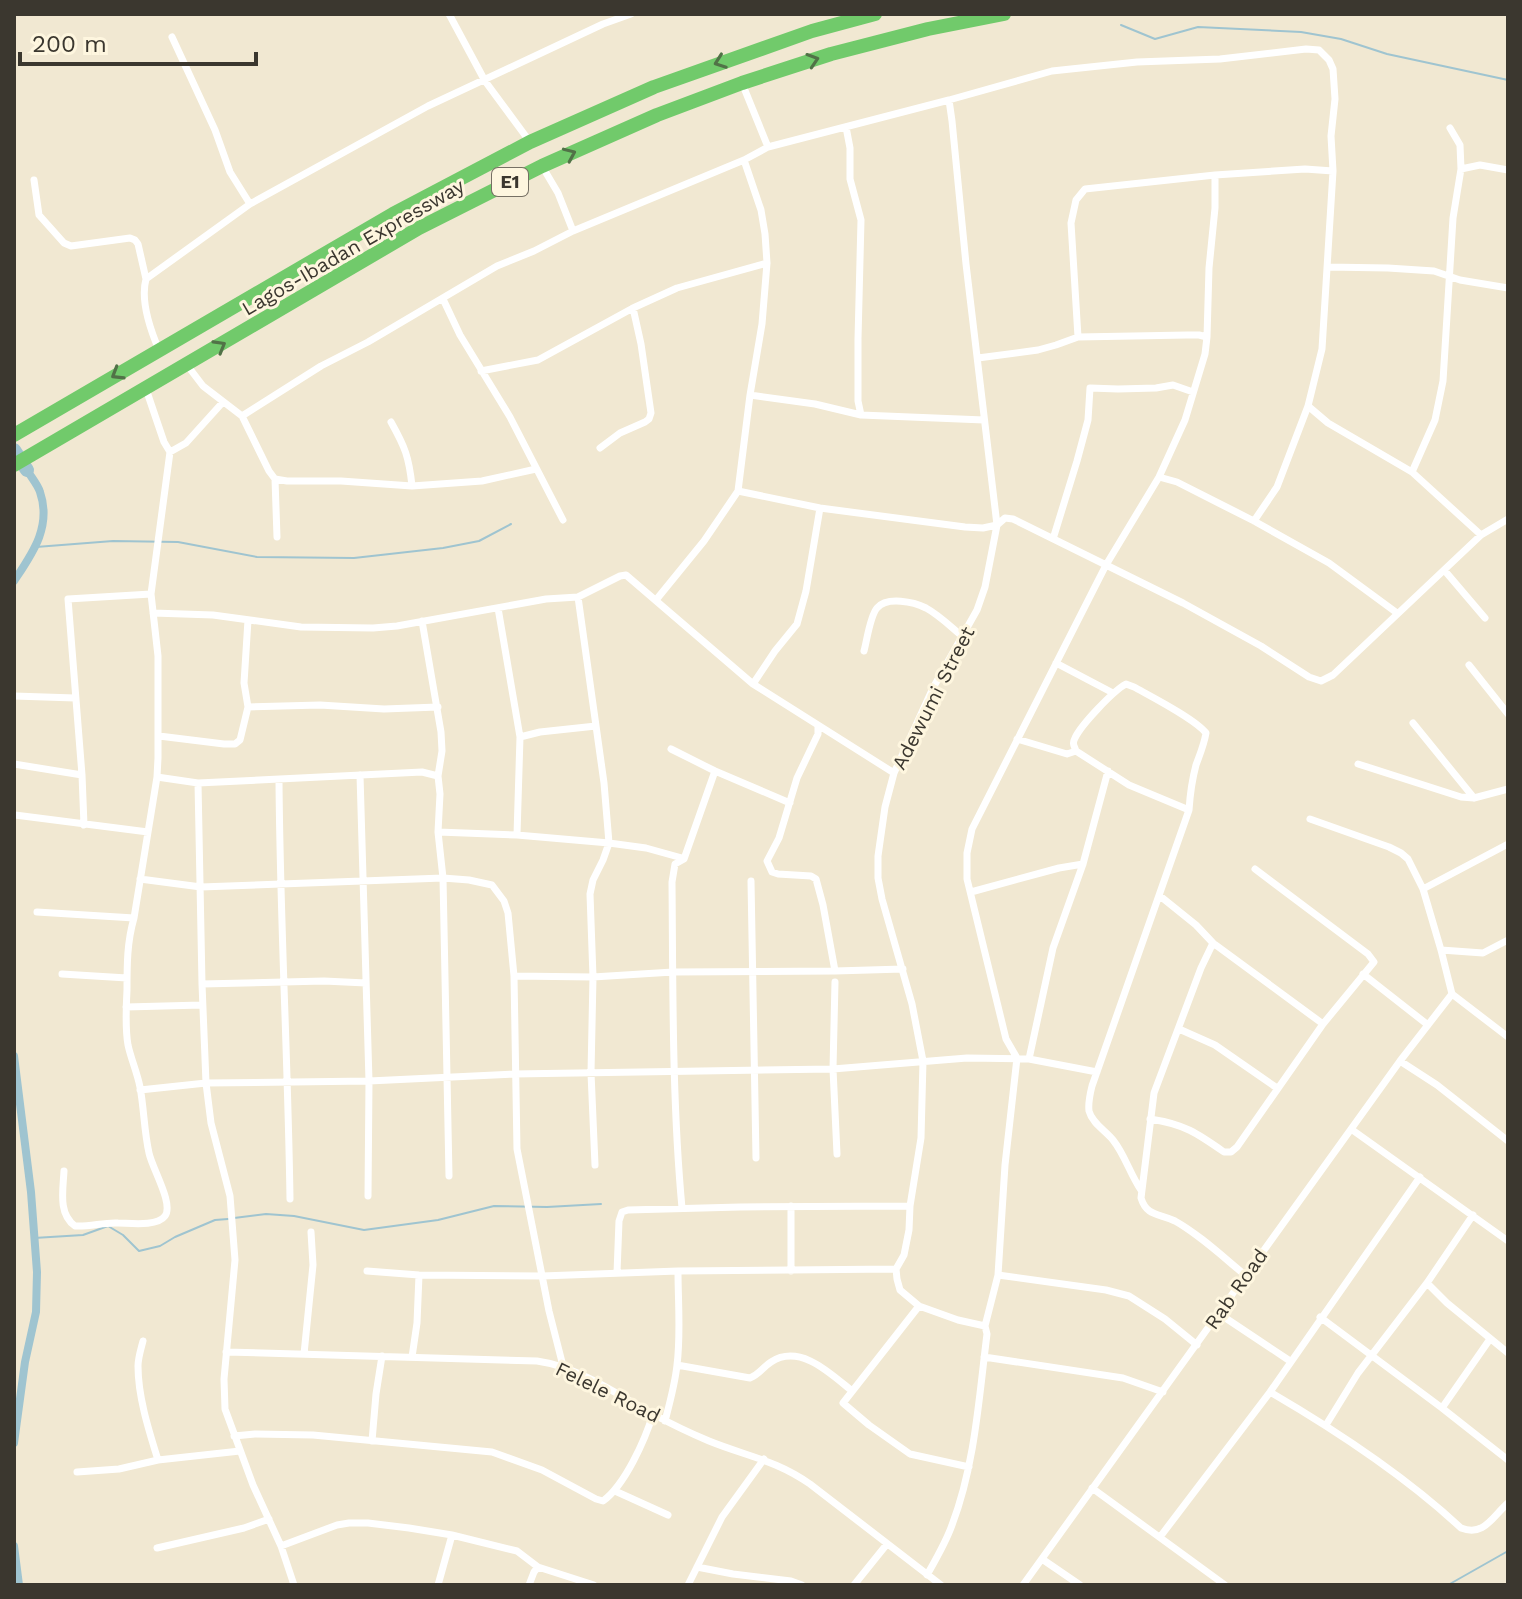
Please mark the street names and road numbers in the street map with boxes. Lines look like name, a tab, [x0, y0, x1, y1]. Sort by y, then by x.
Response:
road number: E1	[492, 168, 528, 196]
street label: Lagos-Ibadan Expressway	[238, 173, 469, 321]
street label: Adewumi Street	[887, 622, 980, 774]
street label: Rab Road	[1200, 1244, 1272, 1334]
street label: Felele Road	[552, 1356, 664, 1428]

